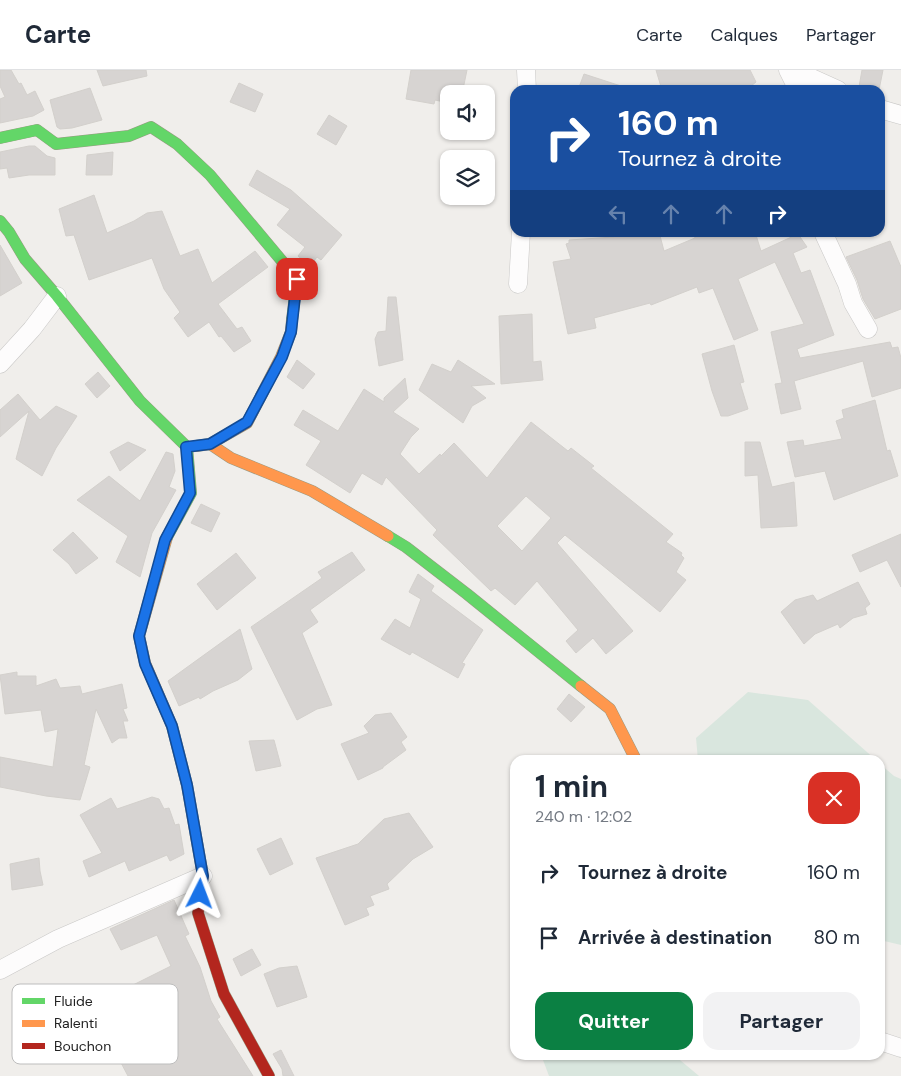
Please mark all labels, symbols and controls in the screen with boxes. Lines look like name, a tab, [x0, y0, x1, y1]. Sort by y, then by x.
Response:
text: Carte	[25, 19, 91, 50]
text: Carte	[636, 23, 683, 47]
text: Calques	[711, 23, 778, 47]
text: Partager	[806, 23, 876, 47]
map controls	[440, 85, 495, 205]
button: sound	[440, 85, 495, 140]
text: 160 m	[618, 100, 719, 146]
icon: right	[535, 105, 600, 170]
text: Tournez à droite	[618, 144, 782, 173]
button: layers	[440, 150, 495, 205]
icon: left	[604, 200, 632, 228]
icon: ahead	[657, 200, 685, 228]
icon: ahead	[710, 200, 738, 228]
icon: right	[763, 200, 791, 228]
pin	[276, 258, 318, 300]
icon: arrive	[283, 265, 311, 293]
text: 1 min	[535, 767, 608, 806]
button: close	[808, 772, 860, 824]
text: 240 m · 12:02	[535, 806, 632, 827]
icon: right	[535, 859, 563, 887]
text: Tournez à droite	[578, 860, 728, 885]
text: 160 m	[807, 860, 860, 885]
position arrow	[173, 867, 225, 919]
icon: arrive	[535, 924, 563, 952]
text: Arrivée à destination	[578, 925, 772, 950]
text: 80 m	[813, 925, 860, 950]
legend	[12, 984, 178, 1064]
text: Fluide	[54, 992, 93, 1010]
button: Quitter	[535, 992, 693, 1050]
button: Partager	[703, 992, 860, 1050]
text: Ralenti	[54, 1014, 98, 1032]
text: Bouchon	[54, 1037, 111, 1055]

